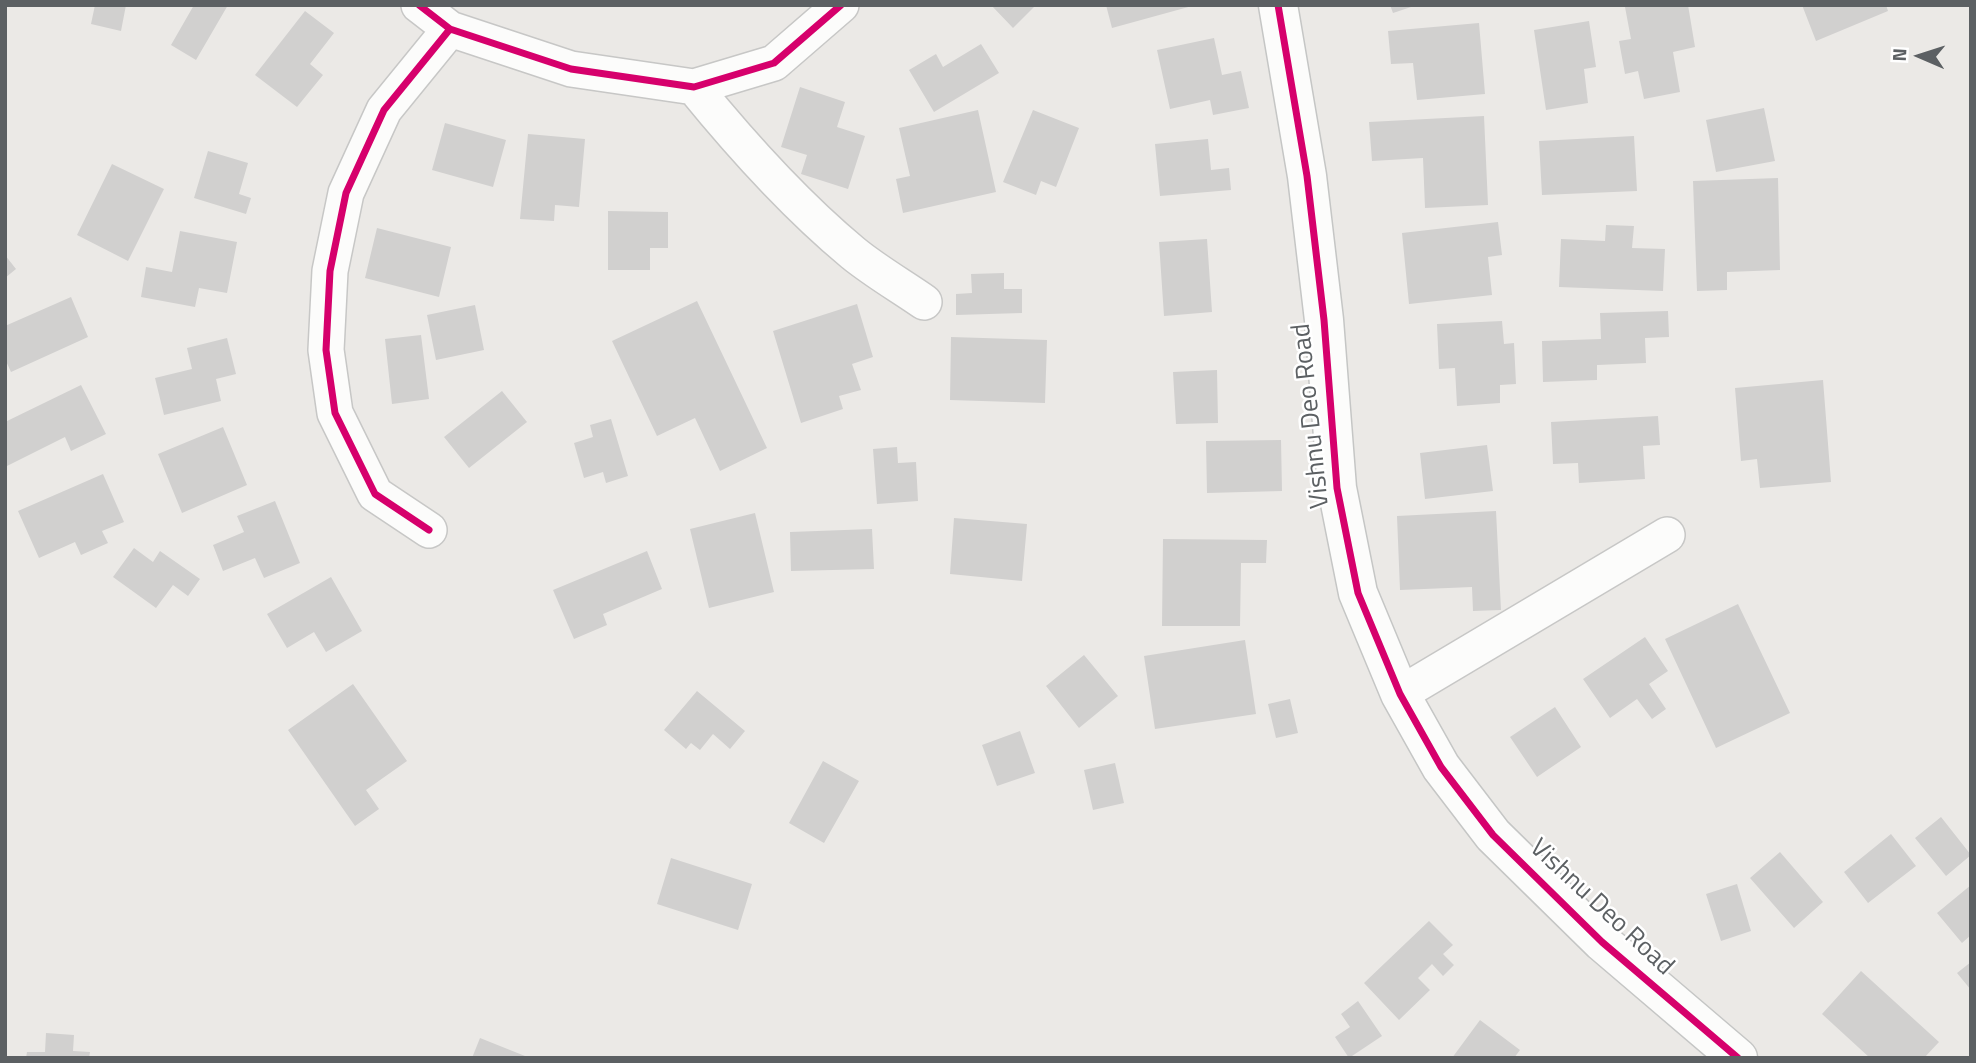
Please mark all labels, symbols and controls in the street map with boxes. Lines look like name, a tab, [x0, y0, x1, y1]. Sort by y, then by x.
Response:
north arrow	[1885, 21, 1955, 91]
text: N	[1884, 48, 1913, 62]
street label: Vishnu Deo Road	[1287, 322, 1337, 510]
street label: Vishnu Deo Road	[1522, 833, 1680, 983]

